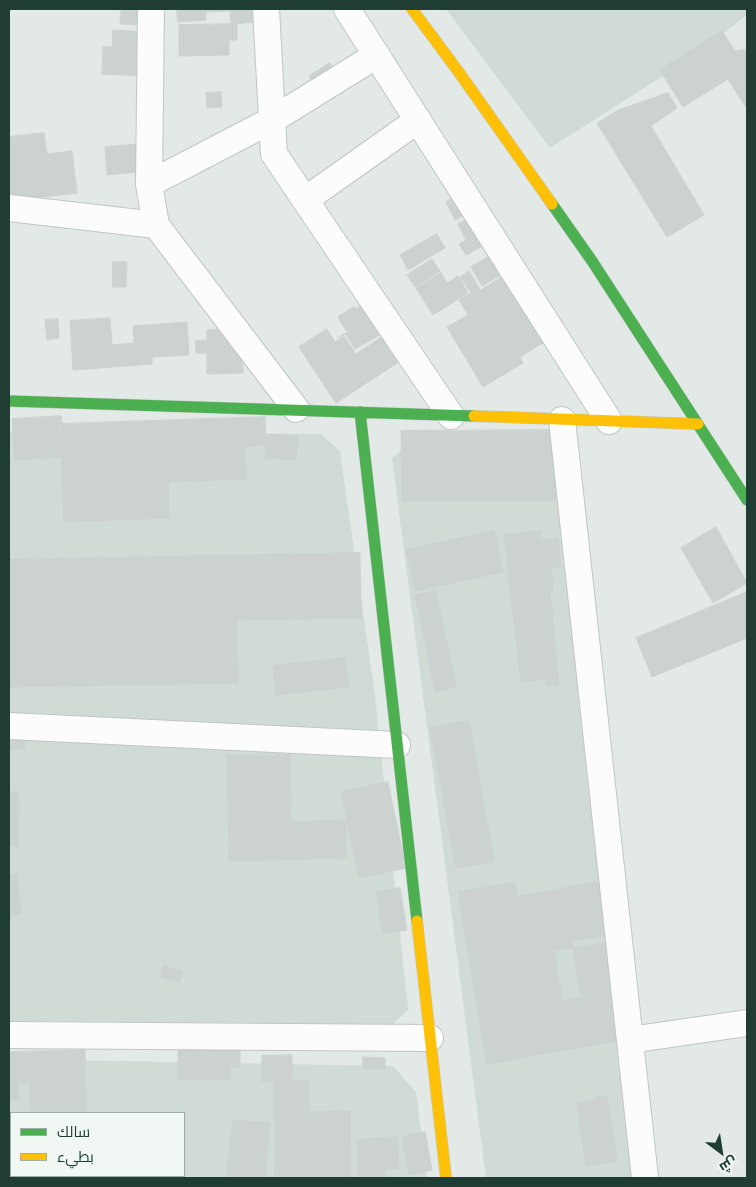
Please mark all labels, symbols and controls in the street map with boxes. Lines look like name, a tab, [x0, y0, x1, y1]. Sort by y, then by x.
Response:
legend	[10, 1112, 185, 1177]
text: سالك	[57, 1121, 90, 1141]
north arrow	[696, 1127, 746, 1177]
text: بطيء	[57, 1146, 94, 1166]
text: ش	[716, 1153, 742, 1178]

